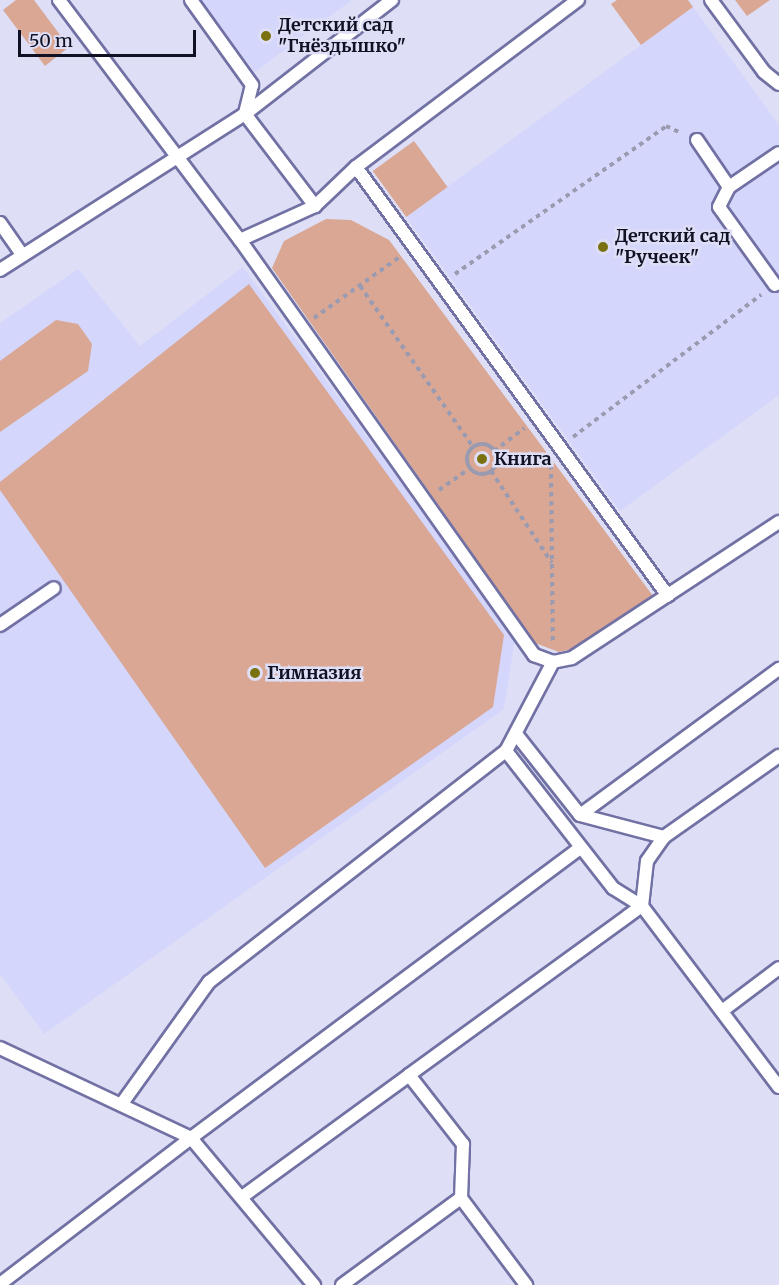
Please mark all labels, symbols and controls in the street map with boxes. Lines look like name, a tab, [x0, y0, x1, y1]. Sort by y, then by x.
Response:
place label: Детский сад "Гнёздышко"	[278, 15, 406, 57]
scale bar	[21, 18, 200, 56]
text: 50 m	[29, 29, 73, 52]
marker: Детский сад "Гнёздышко"	[259, 29, 273, 43]
place label: Детский сад "Ручеек"	[615, 226, 730, 268]
marker: Детский сад "Ручеек"	[596, 240, 610, 254]
place label: Книга	[494, 448, 552, 470]
marker: Книга	[475, 452, 489, 466]
place label: Гимназия	[267, 662, 362, 684]
marker: Гимназия	[248, 666, 262, 680]

